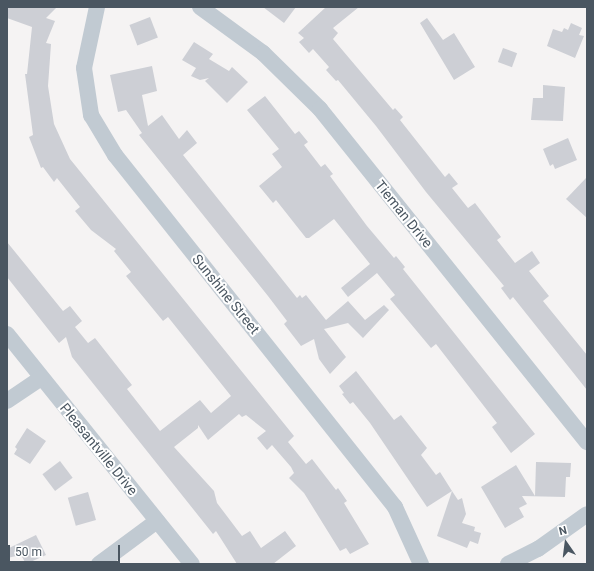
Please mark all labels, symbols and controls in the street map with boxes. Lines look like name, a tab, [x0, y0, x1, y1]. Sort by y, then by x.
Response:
street label: Tieman Drive	[372, 177, 436, 251]
street label: Sunshine Street	[189, 251, 263, 337]
street label: Pleasantville Drive	[57, 400, 141, 498]
north arrow	[546, 523, 586, 563]
text: N	[558, 524, 568, 538]
scale bar	[10, 537, 122, 563]
text: 50 m	[15, 545, 42, 559]

